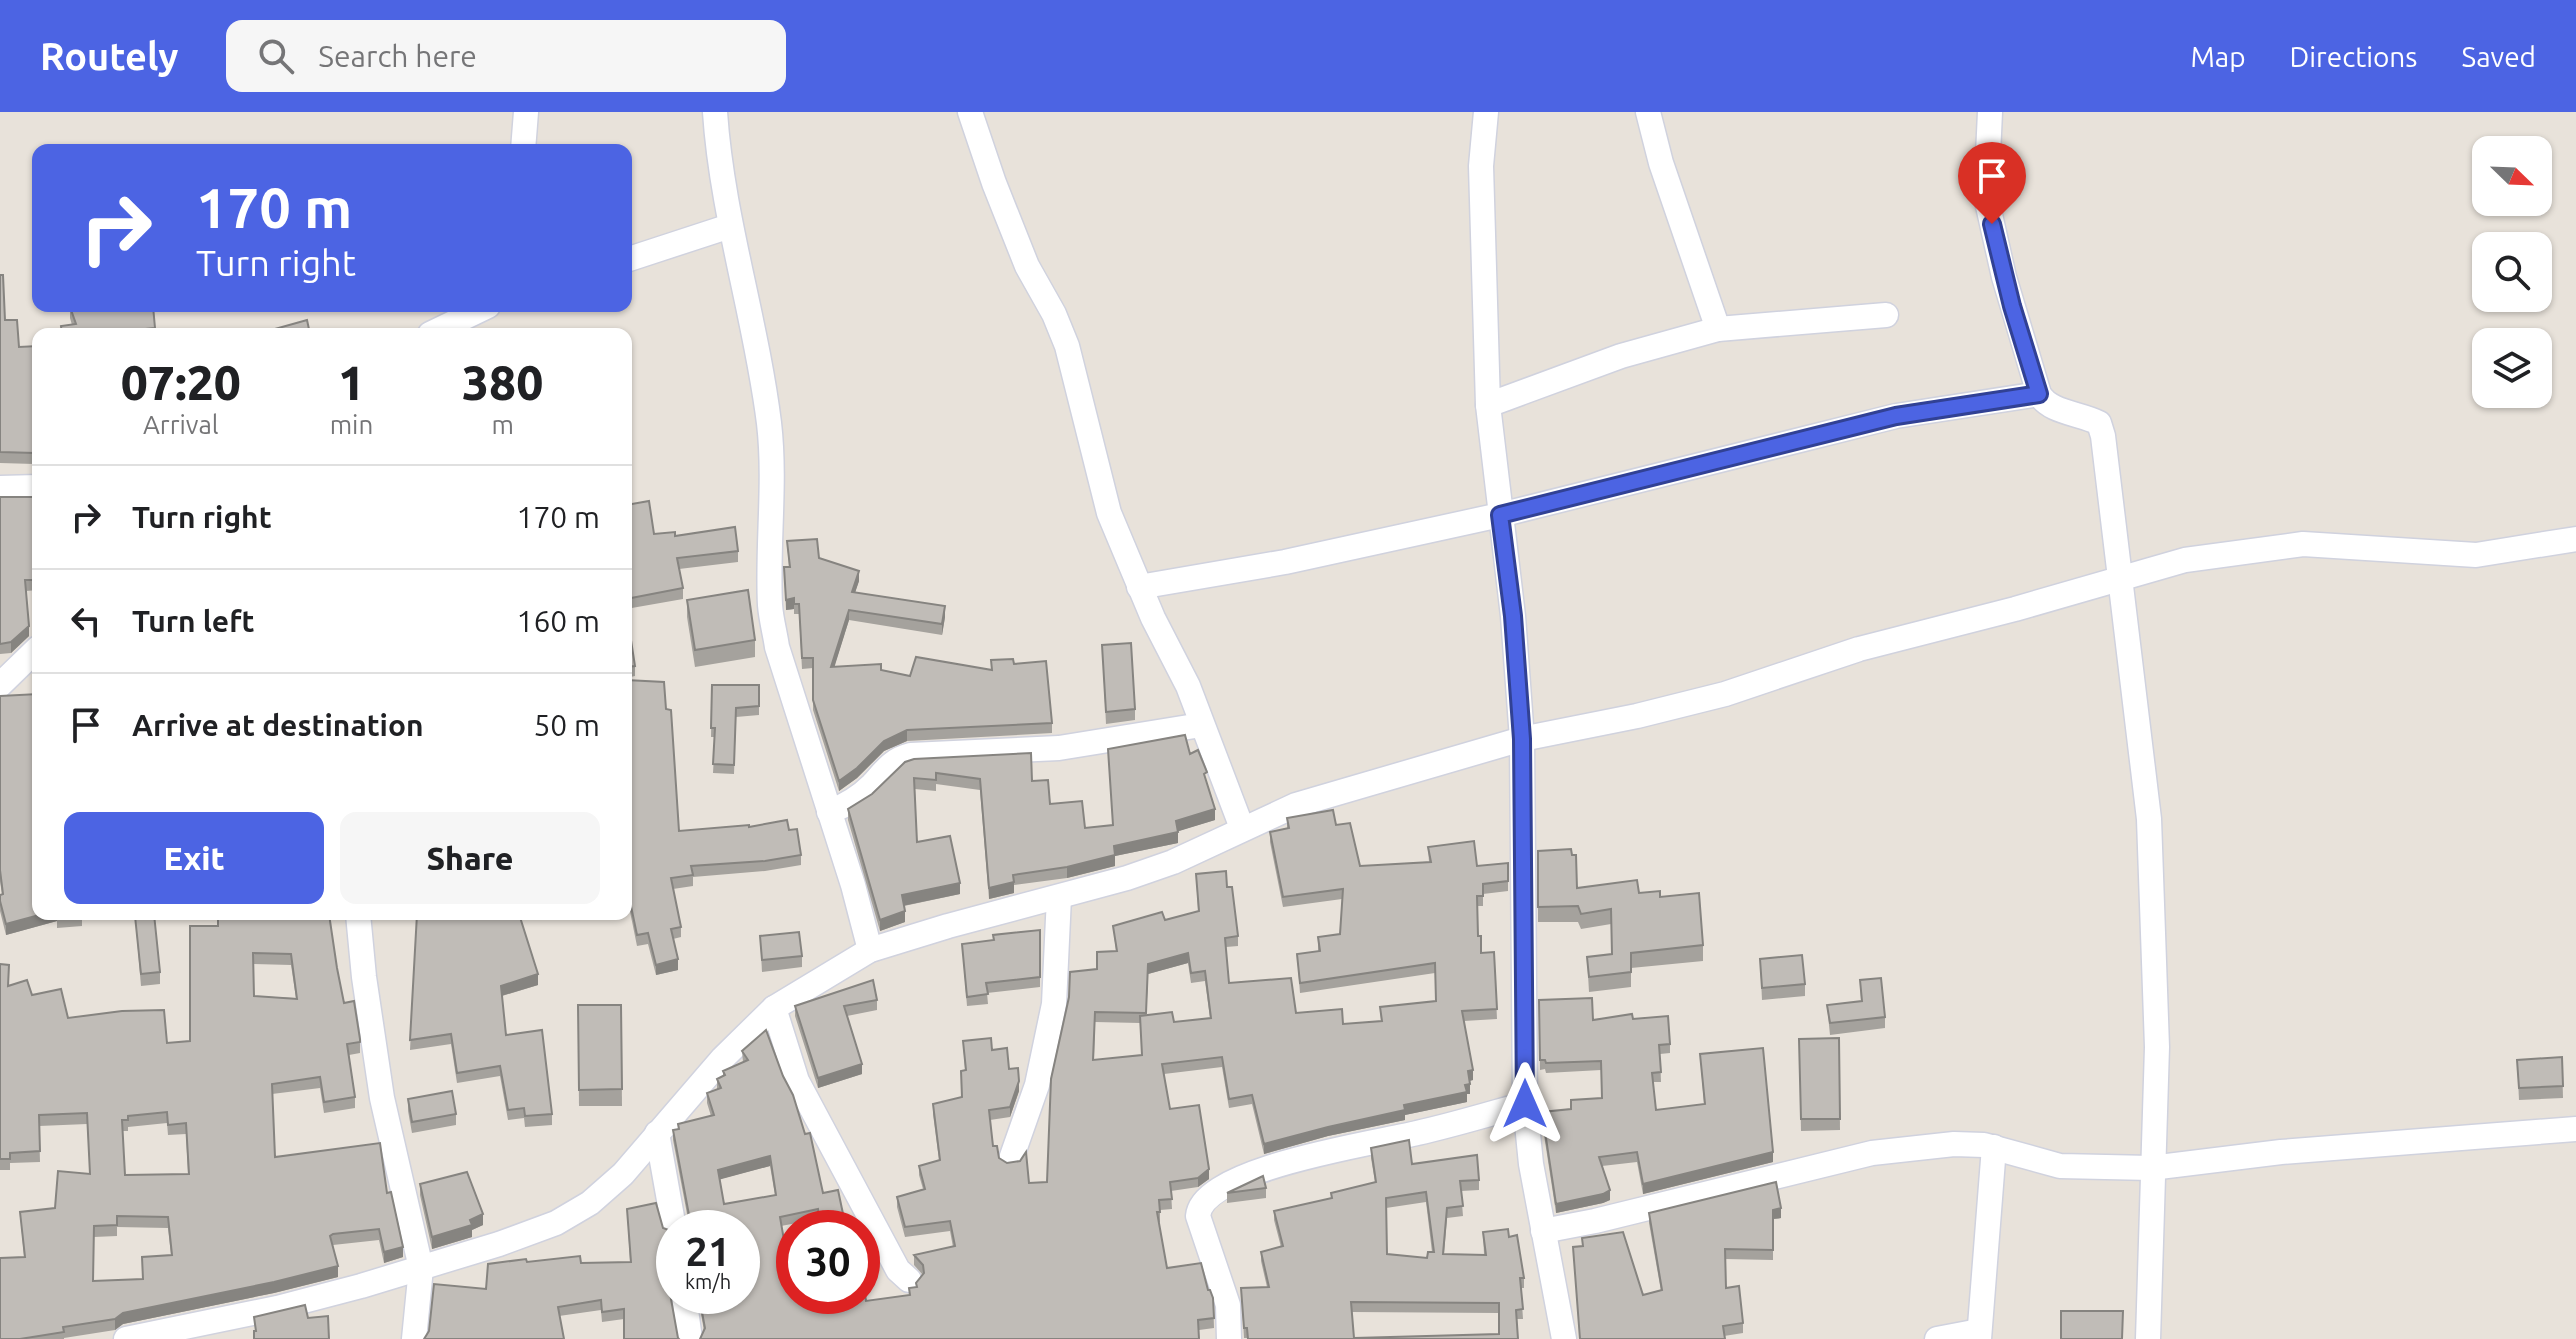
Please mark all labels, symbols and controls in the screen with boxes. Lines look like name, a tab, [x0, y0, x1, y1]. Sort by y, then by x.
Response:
search box	[226, 20, 786, 92]
icon: search	[254, 34, 298, 78]
text: Routely	[40, 35, 178, 77]
text: Search here	[318, 39, 477, 73]
text: Map	[2190, 41, 2246, 72]
text: Directions	[2290, 41, 2417, 72]
text: Saved	[2461, 41, 2536, 72]
north arrow	[2472, 136, 2552, 216]
map controls	[2472, 136, 2552, 408]
pin	[1958, 142, 2026, 224]
icon: arrive	[1970, 154, 2014, 198]
icon: right	[64, 176, 168, 280]
text: 170 m	[196, 176, 352, 239]
button: search	[2472, 232, 2552, 312]
text: Turn right	[196, 242, 356, 283]
button: layers	[2472, 328, 2552, 408]
text: 07:20	[121, 355, 241, 409]
text: 1	[338, 355, 365, 409]
text: 380	[462, 355, 543, 409]
text: Arrival	[143, 410, 219, 439]
text: min	[330, 410, 373, 439]
text: m	[491, 410, 514, 439]
icon: right	[64, 495, 108, 539]
text: Turn right	[132, 500, 272, 534]
text: 170 m	[516, 500, 600, 534]
icon: left	[64, 599, 108, 643]
text: Turn left	[132, 604, 254, 638]
text: 160 m	[516, 604, 600, 638]
icon: arrive	[64, 703, 108, 747]
text: Arrive at destination	[132, 708, 424, 742]
text: 50 m	[533, 708, 600, 742]
button: Exit	[64, 812, 324, 904]
button: Share	[340, 812, 600, 904]
position arrow	[1483, 1062, 1567, 1146]
speed limit sign: 30	[776, 1210, 880, 1314]
text: 21	[685, 1229, 731, 1274]
text: km/h	[685, 1270, 731, 1293]

